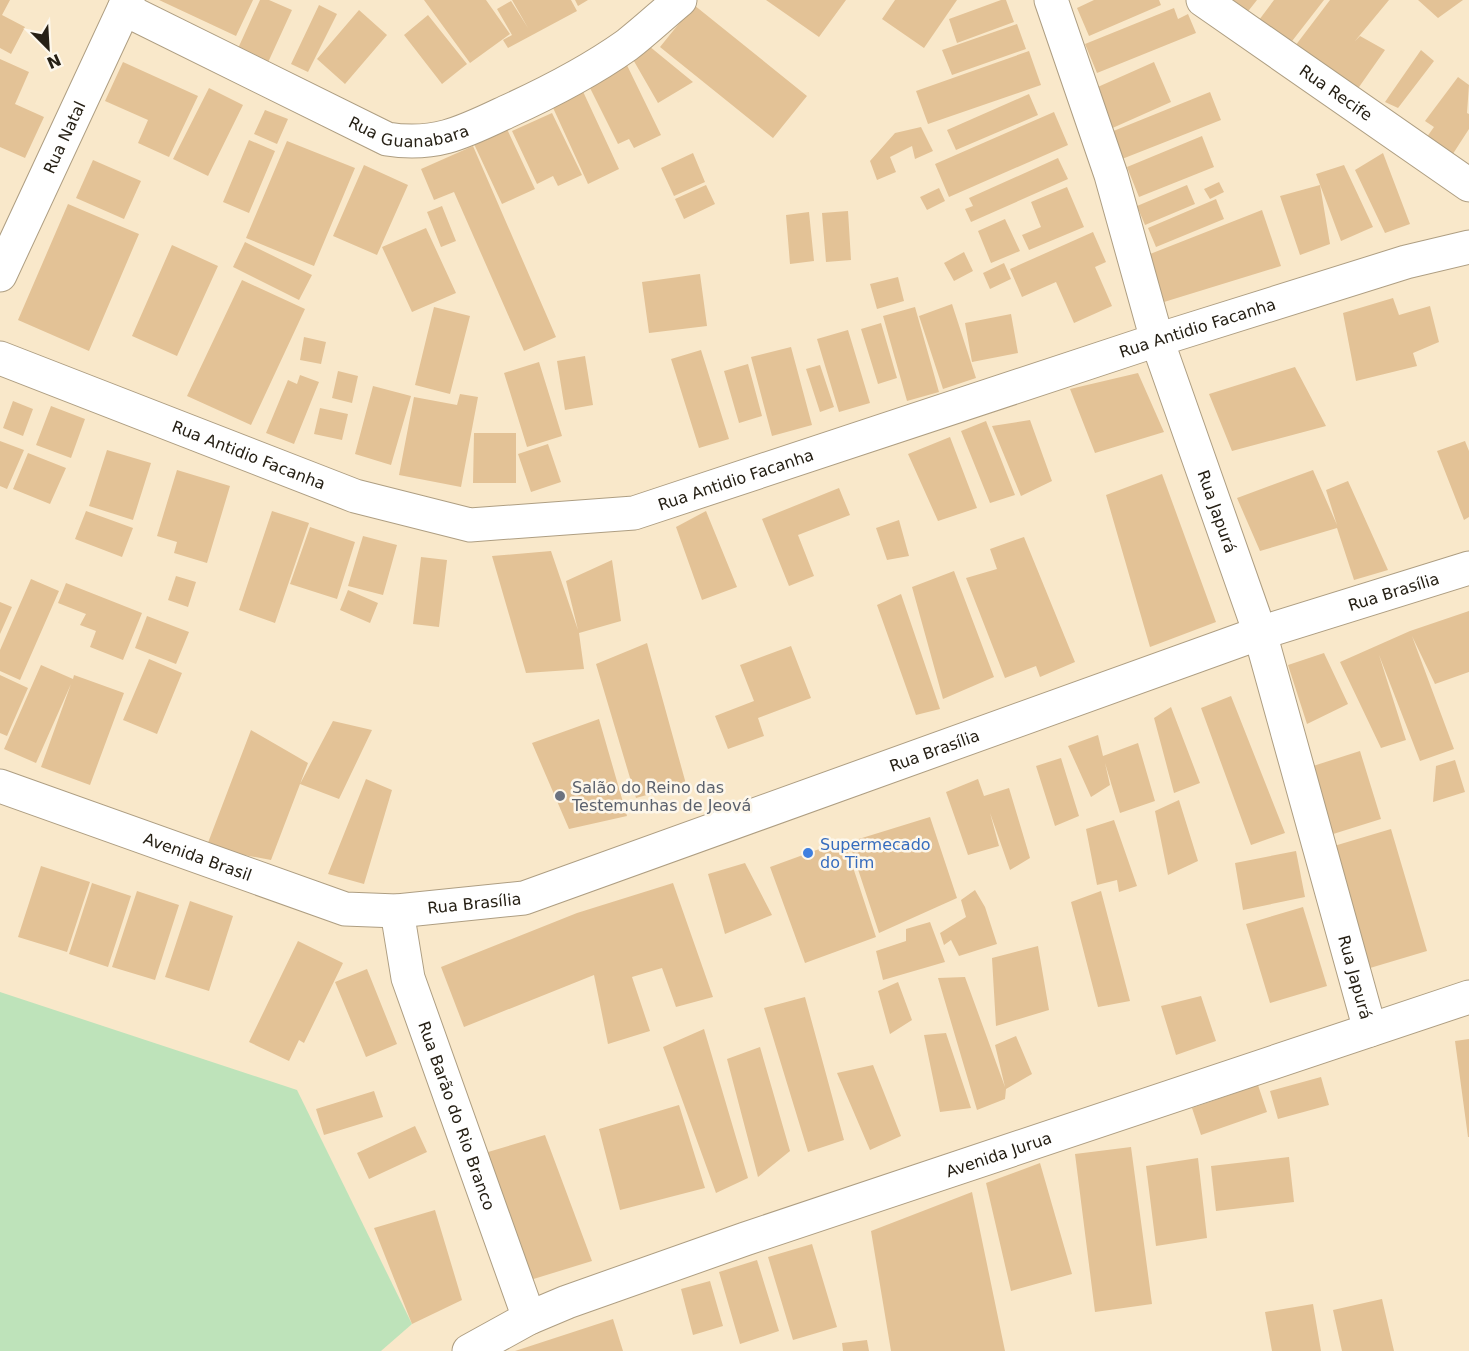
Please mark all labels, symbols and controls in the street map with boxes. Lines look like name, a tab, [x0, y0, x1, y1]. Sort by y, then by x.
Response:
north arrow	[18, 18, 78, 78]
text: N	[44, 50, 64, 73]
street label: Rua Recife	[1296, 61, 1376, 124]
street label: Rua Natal	[39, 98, 89, 176]
street label: Rua Guanabara	[346, 112, 471, 151]
street label: Rua Antidio Facanha	[1117, 294, 1278, 361]
street label: Rua Antidio Facanha	[169, 416, 328, 493]
street label: Rua Antidio Facanha	[655, 445, 816, 514]
street label: Rua Japurá	[1194, 467, 1241, 555]
street label: Rua Brasília	[1346, 568, 1441, 615]
street label: Rua Brasília	[887, 725, 982, 775]
place label: Salão do Reino das Testemunhas de Jeová	[571, 778, 751, 815]
marker: Salão do Reino das Testemunhas de Jeová	[553, 789, 567, 803]
street label: Avenida Brasil	[141, 828, 255, 885]
place label: Supermecado do Tim	[820, 835, 931, 872]
marker: Supermecado do Tim	[801, 846, 815, 860]
street label: Rua Brasília	[426, 889, 522, 917]
street label: Rua Japurá	[1335, 933, 1376, 1021]
street label: Rua Barão do Rio Branco	[415, 1019, 499, 1213]
street label: Avenida Jurua	[943, 1128, 1054, 1181]

